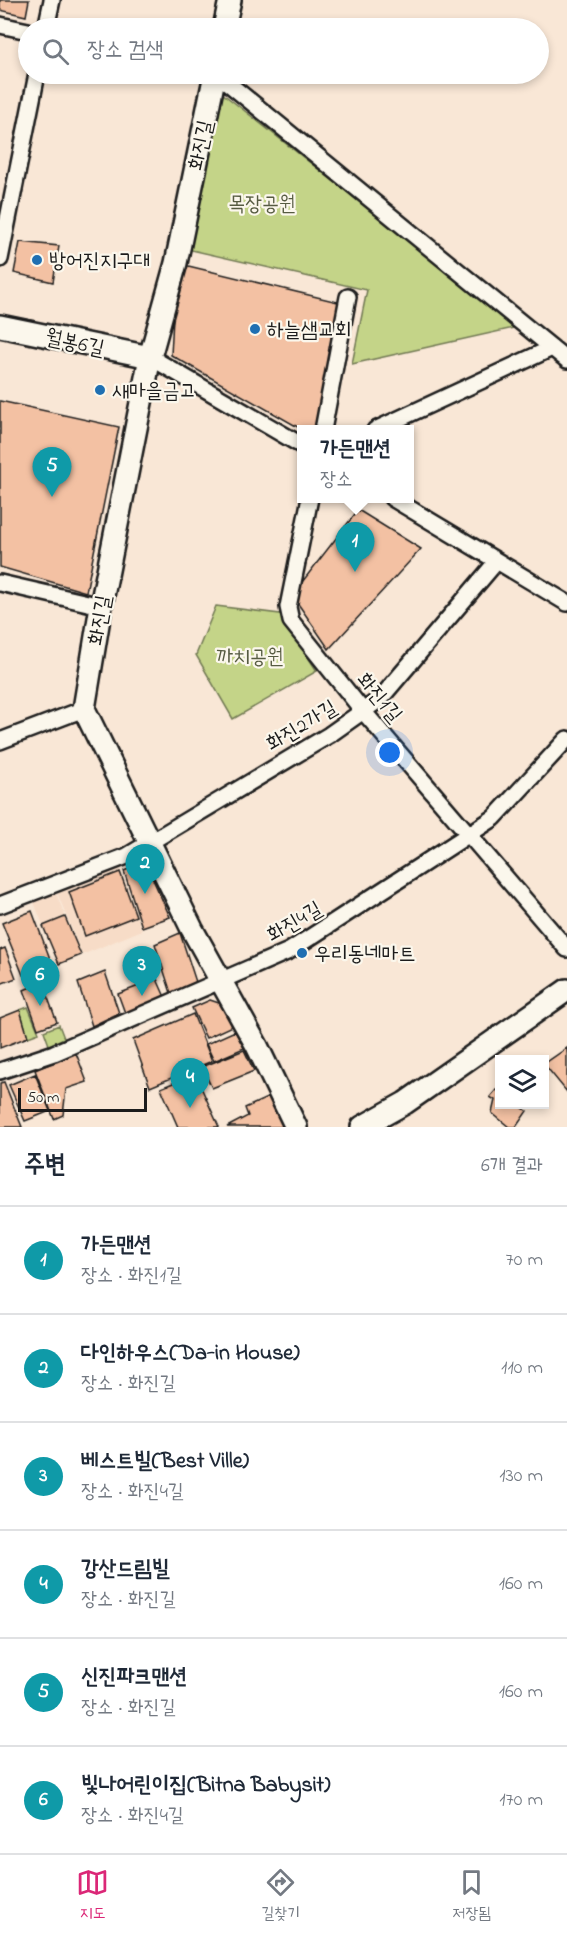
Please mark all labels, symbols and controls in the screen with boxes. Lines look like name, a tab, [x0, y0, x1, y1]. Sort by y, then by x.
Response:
search box	[18, 18, 549, 84]
icon: search	[39, 35, 72, 68]
text: 장소 검색	[87, 35, 163, 67]
street label: 화진길	[182, 117, 222, 173]
park label: 목장공원	[228, 190, 296, 220]
place label: 방어진지구대	[49, 247, 150, 277]
marker: 방어진지구대	[30, 253, 44, 267]
place label: 하늘샘교회	[267, 316, 352, 346]
marker: 하늘샘교회	[248, 322, 262, 336]
street label: 월봉6길	[42, 323, 107, 365]
place label: 새마을금고	[112, 377, 197, 407]
marker: 새마을금고	[93, 383, 107, 397]
popup	[297, 425, 414, 503]
text: 가든맨션	[320, 434, 391, 466]
pin: 5	[32, 448, 72, 497]
text: 장소	[320, 466, 352, 495]
pin: 1	[336, 522, 374, 572]
street label: 화진길	[82, 593, 120, 648]
park label: 까치공원	[216, 643, 284, 673]
street label: 화진1길	[349, 667, 408, 730]
street label: 화진2가길	[261, 694, 343, 760]
your location	[375, 738, 404, 767]
pin: 2	[126, 844, 164, 894]
street label: 화진4길	[262, 895, 328, 951]
place label: 우리동네마트	[314, 940, 415, 970]
pin: 3	[122, 946, 162, 996]
marker: 우리동네마트	[295, 946, 309, 960]
pin: 6	[20, 956, 60, 1006]
map controls	[495, 1055, 549, 1109]
button: layers	[495, 1055, 549, 1109]
pin: 4	[170, 1058, 210, 1108]
scale bar	[18, 1085, 147, 1112]
text: 50 m	[27, 1086, 59, 1110]
text: 주변	[24, 1147, 66, 1185]
text: 6개 결과	[481, 1152, 543, 1181]
text: 가든맨션	[81, 1230, 152, 1262]
text: 1	[40, 1246, 47, 1275]
text: 70 m	[506, 1246, 543, 1275]
text: 장소 · 화진1길	[81, 1262, 182, 1291]
text: 다인하우스(Da-in House)	[81, 1338, 300, 1370]
text: 2	[39, 1354, 48, 1383]
text: 110 m	[501, 1354, 543, 1383]
text: 장소 · 화진길	[81, 1370, 176, 1399]
text: 베스트빌(Best Ville)	[81, 1446, 249, 1478]
text: 3	[39, 1462, 48, 1491]
text: 130 m	[499, 1462, 543, 1491]
text: 장소 · 화진4길	[81, 1478, 184, 1507]
text: 강산드림빌	[81, 1554, 170, 1586]
text: 4	[39, 1570, 48, 1599]
text: 160 m	[499, 1570, 543, 1599]
text: 장소 · 화진길	[81, 1586, 176, 1615]
text: 신진파크맨션	[81, 1662, 187, 1694]
text: 5	[38, 1678, 49, 1707]
text: 160 m	[499, 1678, 543, 1707]
text: 장소 · 화진길	[81, 1694, 176, 1723]
text: 빛나어린이집(Bitna Babysit)	[81, 1770, 330, 1802]
text: 6	[39, 1786, 48, 1815]
text: 170 m	[499, 1786, 543, 1815]
text: 장소 · 화진4길	[81, 1802, 184, 1831]
tab: 지도	[76, 1866, 109, 1926]
tab: 길찾기	[261, 1866, 300, 1926]
tab: 저장됨	[452, 1866, 491, 1926]

